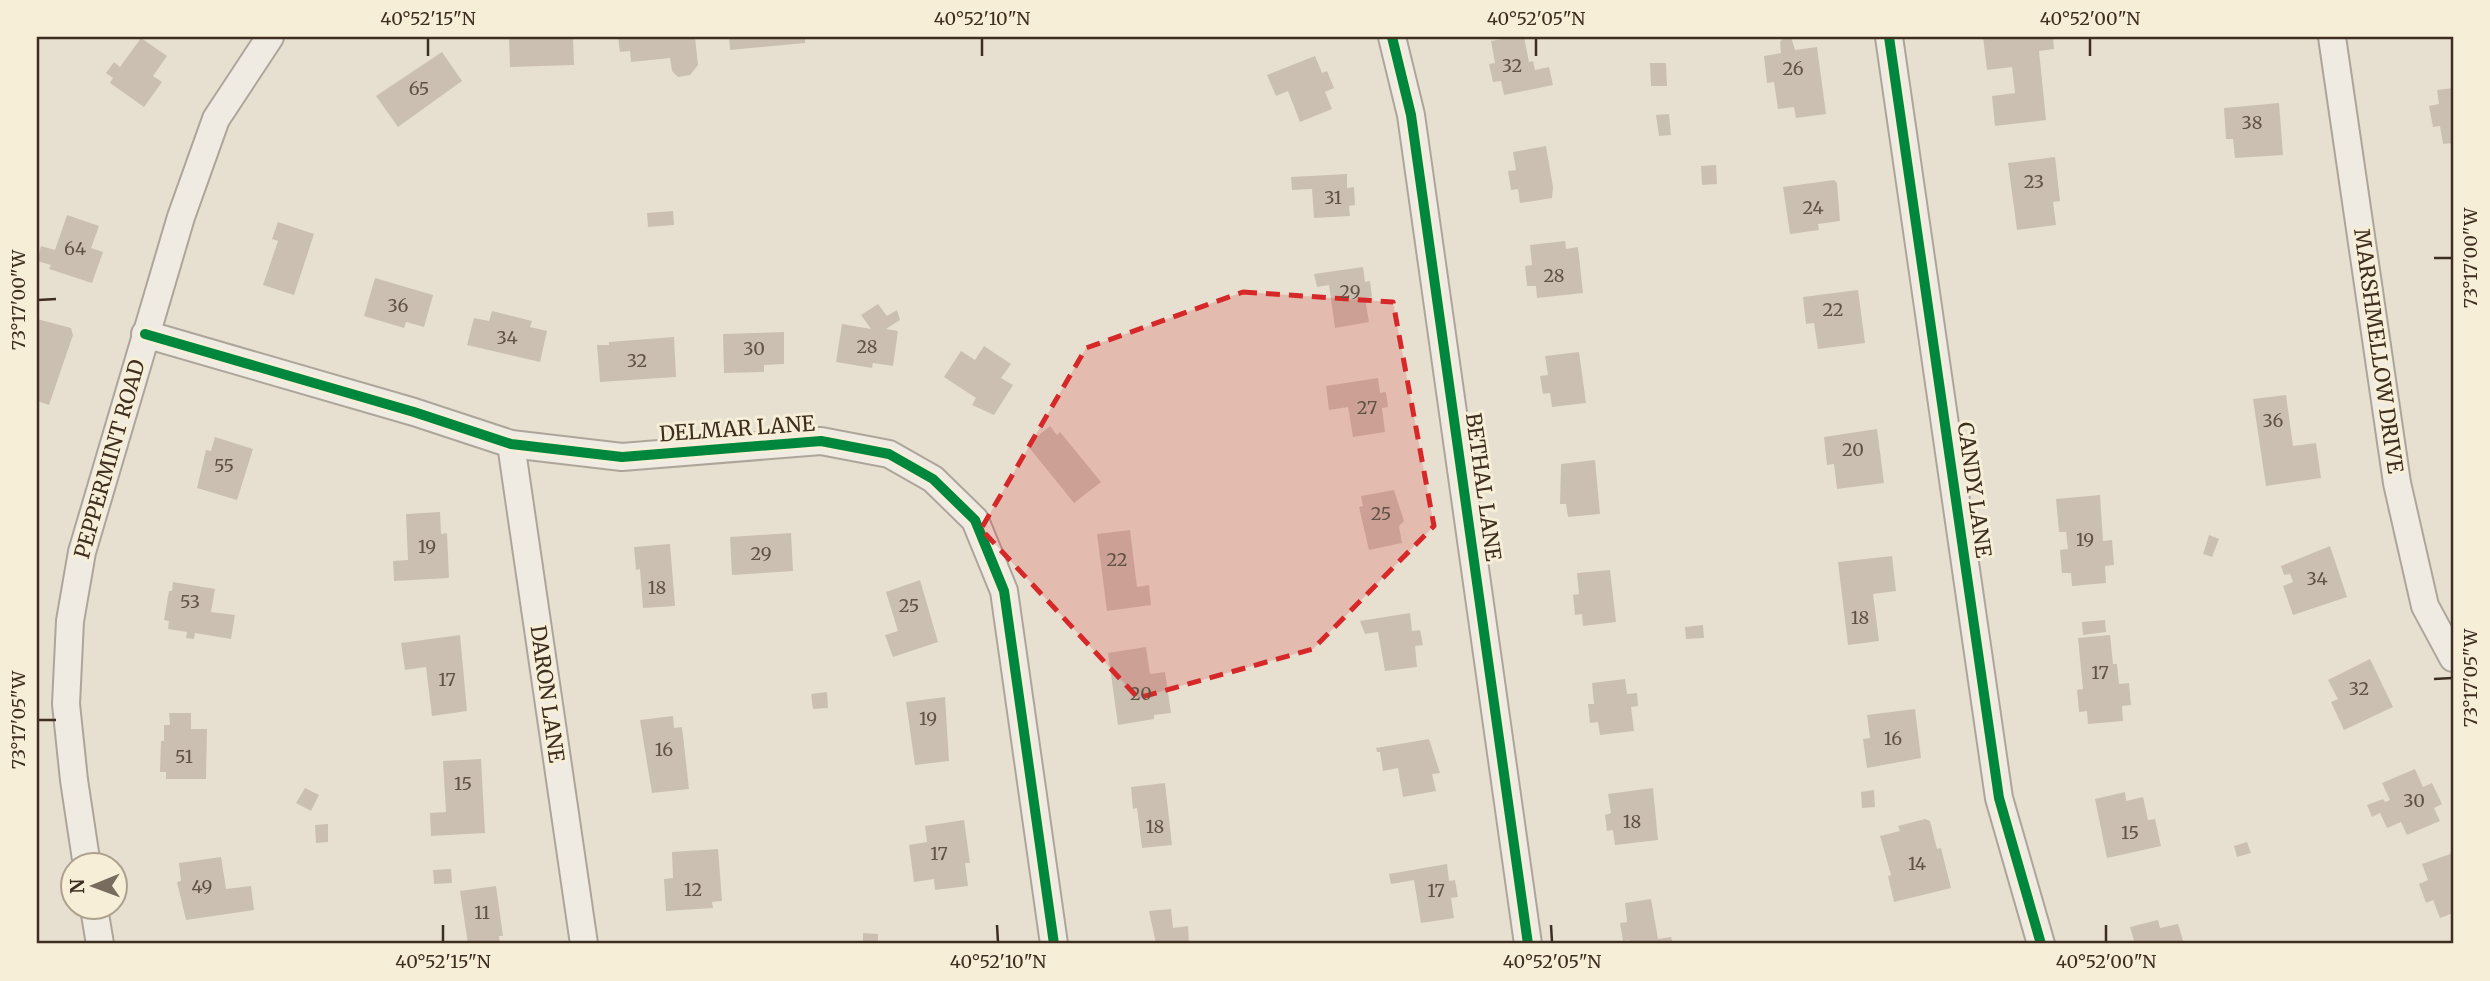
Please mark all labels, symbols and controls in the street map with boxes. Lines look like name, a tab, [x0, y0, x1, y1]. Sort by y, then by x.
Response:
text: 40°52'15"N	[380, 7, 476, 30]
text: 40°52'10"N	[934, 7, 1030, 30]
text: 40°52'05"N	[1487, 7, 1585, 30]
text: 40°52'00"N	[2040, 7, 2140, 30]
house number: 32	[1502, 54, 1522, 77]
house number: 26	[1782, 57, 1804, 80]
house number: 65	[409, 77, 429, 100]
house number: 38	[2242, 111, 2262, 134]
house number: 23	[2024, 170, 2044, 193]
house number: 31	[1324, 186, 1342, 209]
house number: 24	[1802, 196, 1824, 219]
text: 73°17'00"W	[2459, 207, 2482, 308]
street label: MARSHMELLOW DRIVE	[2348, 227, 2409, 476]
house number: 64	[64, 237, 86, 260]
text: 73°17'00"W	[7, 249, 30, 350]
house number: 28	[1543, 264, 1565, 287]
house number: 29	[1339, 280, 1361, 303]
house number: 36	[388, 294, 409, 317]
house number: 22	[1822, 298, 1844, 321]
house number: 34	[496, 326, 518, 349]
house number: 28	[856, 335, 878, 358]
house number: 30	[743, 337, 765, 360]
house number: 32	[627, 349, 647, 372]
street label: PEPPERMINT ROAD	[68, 356, 151, 562]
house number: 27	[1357, 396, 1377, 419]
house number: 36	[2263, 409, 2284, 432]
street label: DELMAR LANE	[658, 410, 816, 447]
street label: BETHAL LANE	[1460, 411, 1507, 563]
street label: CANDY LANE	[1952, 420, 1997, 560]
house number: 20	[1842, 438, 1864, 461]
house number: 55	[214, 454, 234, 477]
house number: 25	[1371, 502, 1391, 525]
house number: 19	[2076, 528, 2094, 551]
house number: 19	[418, 535, 436, 558]
house number: 29	[750, 542, 772, 565]
house number: 22	[1106, 548, 1128, 571]
house number: 34	[2306, 567, 2328, 590]
house number: 18	[648, 576, 666, 599]
house number: 53	[180, 590, 200, 613]
house number: 25	[899, 594, 919, 617]
house number: 18	[1851, 606, 1869, 629]
street label: DARON LANE	[524, 623, 571, 765]
text: 73°17'05"W	[2459, 628, 2482, 727]
house number: 17	[2091, 661, 2109, 684]
house number: 17	[438, 668, 456, 691]
text: 73°17'05"W	[7, 670, 30, 769]
house number: 32	[2349, 677, 2369, 700]
house number: 20	[1130, 682, 1152, 705]
house number: 19	[919, 707, 937, 730]
house number: 16	[1884, 727, 1902, 750]
house number: 16	[655, 738, 673, 761]
house number: 51	[175, 745, 193, 768]
house number: 15	[454, 772, 472, 795]
house number: 30	[2403, 789, 2425, 812]
house number: 18	[1623, 810, 1641, 833]
house number: 18	[1146, 815, 1164, 838]
house number: 15	[2121, 821, 2139, 844]
house number: 17	[930, 842, 948, 865]
north arrow	[60, 852, 130, 922]
house number: 14	[1908, 852, 1926, 875]
house number: 49	[192, 875, 212, 898]
house number: 12	[684, 878, 702, 901]
text: N	[65, 879, 89, 894]
house number: 17	[1427, 879, 1445, 902]
house number: 11	[474, 901, 490, 924]
text: 40°52'15"N	[395, 950, 491, 973]
text: 40°52'10"N	[950, 950, 1046, 973]
text: 40°52'05"N	[1503, 950, 1601, 973]
text: 40°52'00"N	[2056, 950, 2156, 973]

